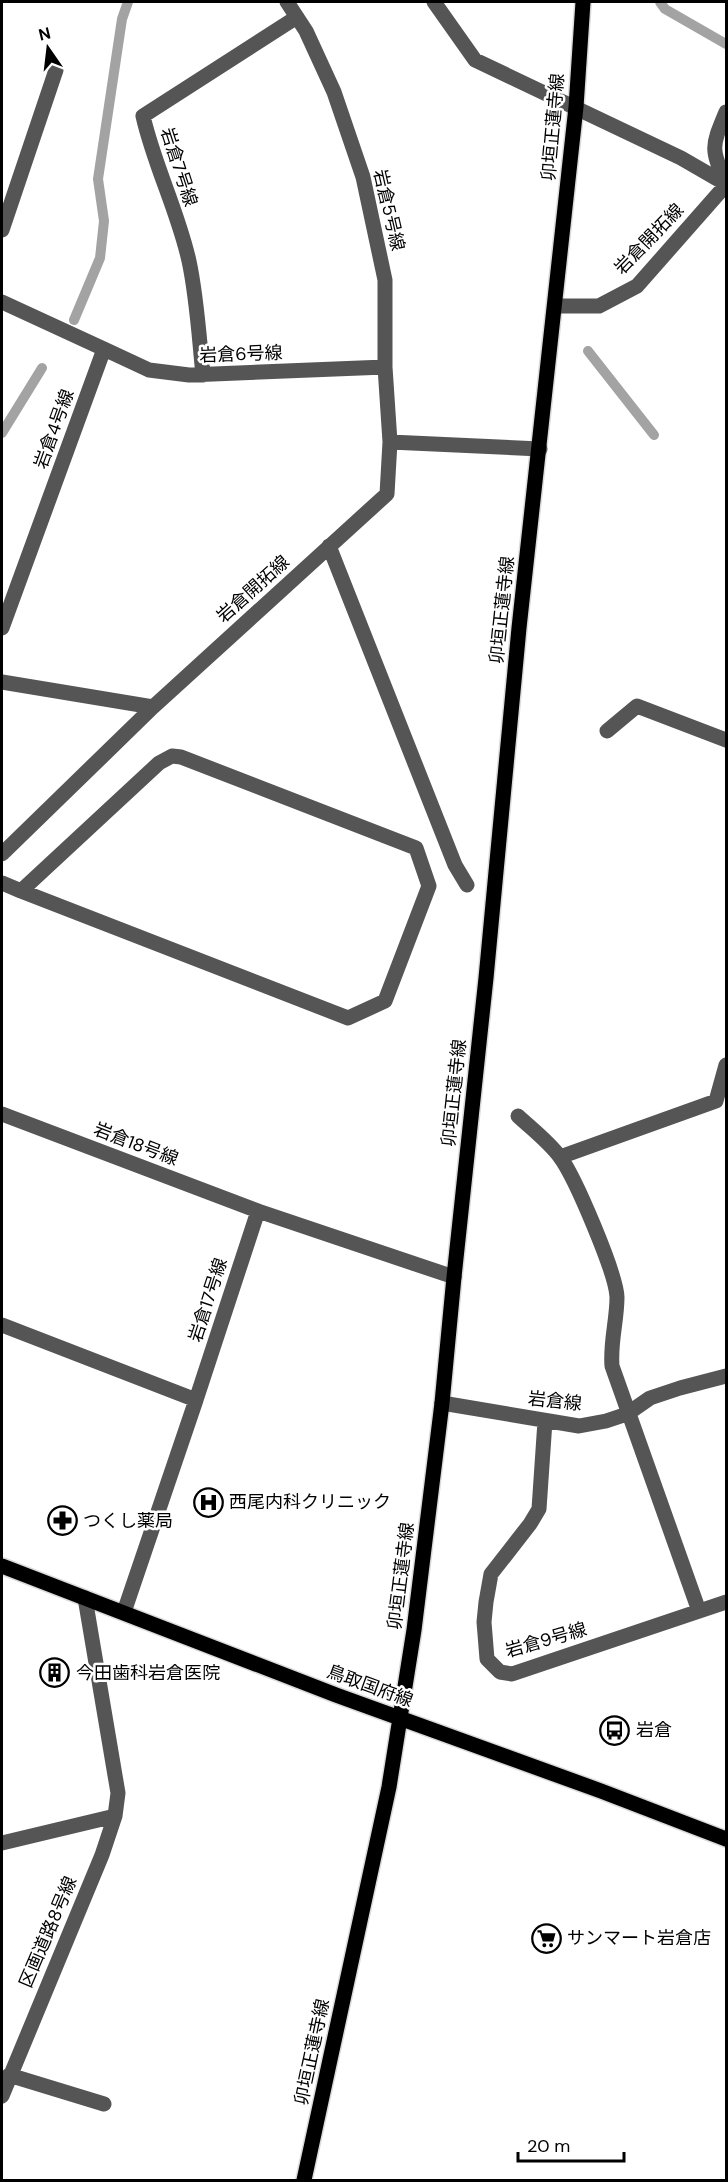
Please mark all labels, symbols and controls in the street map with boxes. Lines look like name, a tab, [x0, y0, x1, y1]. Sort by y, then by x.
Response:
north arrow	[18, 18, 78, 78]
text: N	[36, 22, 53, 46]
street label: 卯垣正蓮寺線	[536, 72, 570, 182]
street label: 岩倉7号線	[155, 124, 203, 210]
street label: 岩倉5号線	[368, 167, 410, 253]
street label: 岩倉開拓線	[609, 198, 689, 280]
street label: 岩倉6号線	[199, 341, 283, 367]
street label: 岩倉4号線	[29, 386, 79, 472]
street label: 岩倉開拓線	[212, 550, 294, 628]
street label: 卯垣正蓮寺線	[484, 555, 520, 665]
street label: 卯垣正蓮寺線	[436, 1038, 472, 1148]
street label: 岩倉18号線	[90, 1117, 182, 1171]
street label: 岩倉17号線	[183, 1255, 233, 1345]
street label: 岩倉線	[527, 1386, 583, 1416]
hospital icon: 西尾内科クリニック	[192, 1486, 224, 1518]
place label: 西尾内科クリニック	[229, 1490, 391, 1514]
pharmacy icon: つくし薬局	[46, 1505, 78, 1537]
place label: つくし薬局	[83, 1509, 173, 1533]
street label: 卯垣正蓮寺線	[383, 1521, 419, 1631]
street label: 岩倉9号線	[503, 1617, 589, 1663]
building icon: 今田歯科岩倉医院	[39, 1657, 71, 1689]
street label: 鳥取国府線	[324, 1659, 416, 1713]
place label: 今田歯科岩倉医院	[76, 1661, 220, 1685]
bus stop icon: 岩倉	[599, 1714, 631, 1746]
place label: 岩倉	[636, 1718, 672, 1742]
street label: 区画道路8号線	[14, 1873, 82, 1991]
supermarket icon: サンマート岩倉店	[530, 1922, 562, 1954]
place label: サンマート岩倉店	[567, 1926, 711, 1950]
street label: 卯垣正蓮寺線	[289, 1997, 335, 2107]
scale bar	[518, 2125, 624, 2163]
text: 20 m	[527, 2134, 570, 2158]

